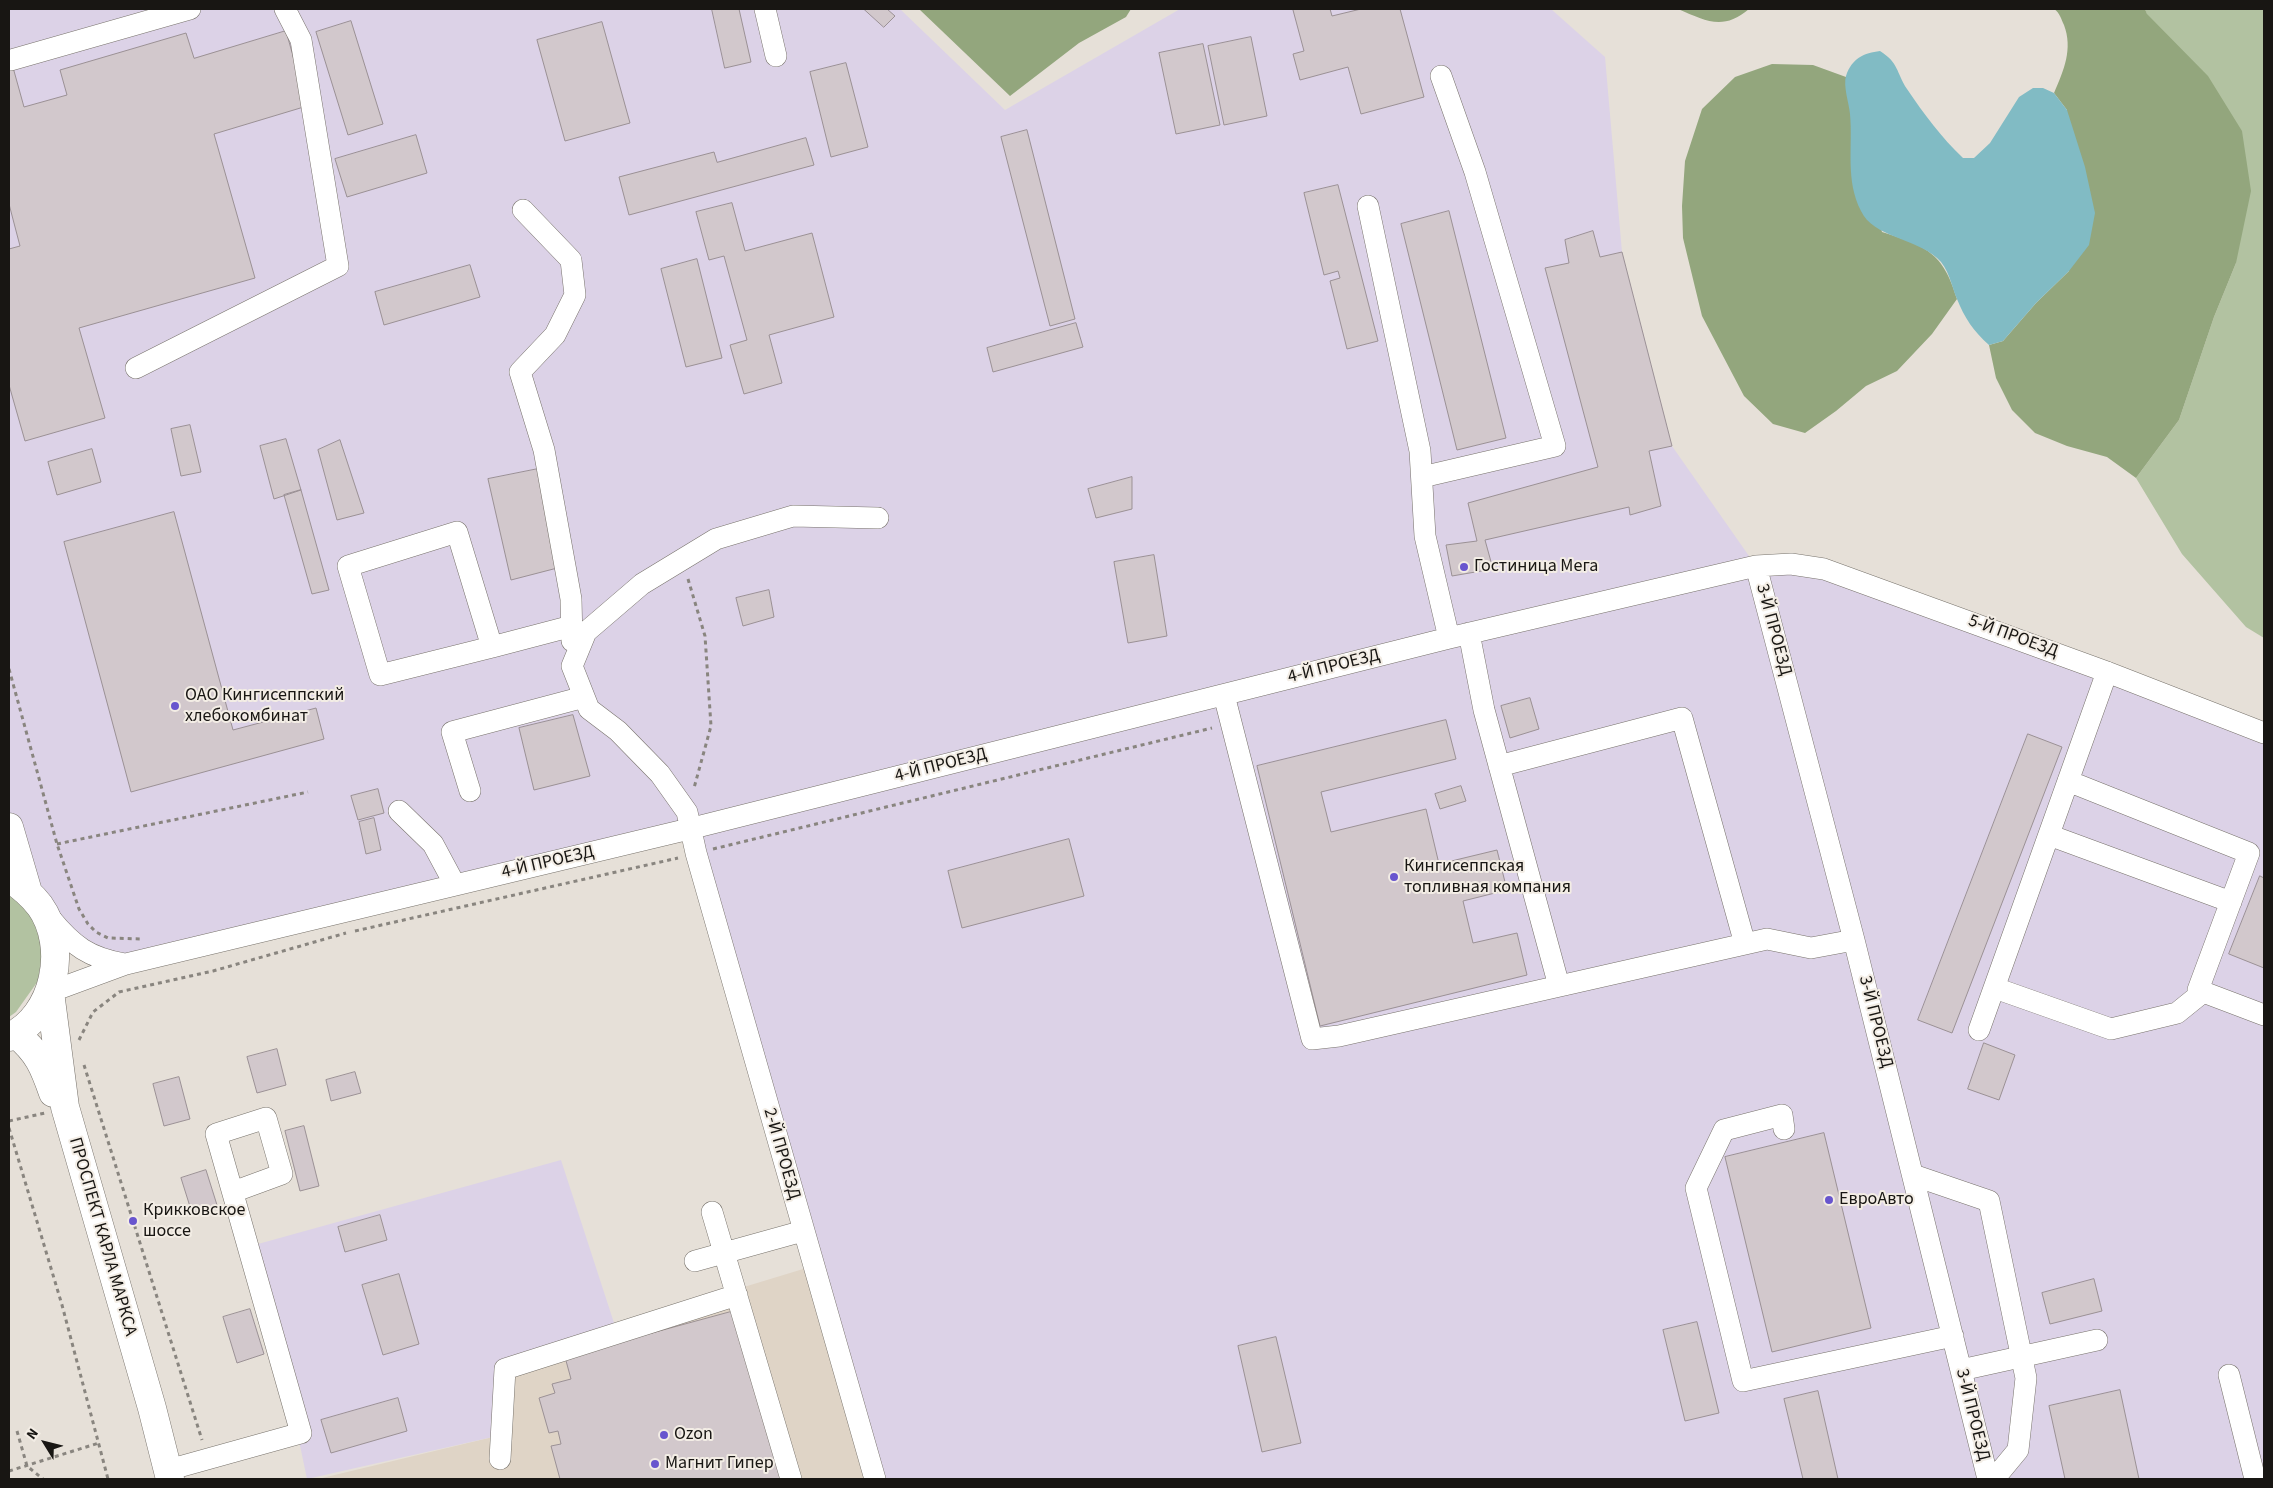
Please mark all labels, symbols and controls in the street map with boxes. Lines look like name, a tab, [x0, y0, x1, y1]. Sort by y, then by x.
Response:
place label: Гостиница Мега	[1474, 556, 1598, 578]
marker: Гостиница Мега	[1458, 561, 1470, 573]
street label: 3-Й ПРОЕЗД	[1750, 582, 1796, 678]
street label: 5-Й ПРОЕЗД	[1965, 611, 2061, 663]
street label: 4-Й ПРОЕЗД	[1286, 645, 1382, 689]
place label: ОАО Кингисеппский хлебокомбинат	[185, 685, 344, 728]
marker: ОАО Кингисеппский хлебокомбинат	[169, 700, 181, 712]
street label: 4-Й ПРОЕЗД	[893, 744, 989, 788]
street label: 4-Й ПРОЕЗД	[500, 842, 596, 884]
place label: Кингисеппская топливная компания	[1404, 856, 1571, 899]
marker: Кингисеппская топливная компания	[1388, 871, 1400, 883]
street label: 3-Й ПРОЕЗД	[1853, 974, 1897, 1070]
street label: 2-Й ПРОЕЗД	[758, 1106, 804, 1202]
street label: ПРОСПЕКТ КАРЛА МАРКСА	[63, 1135, 141, 1339]
place label: ЕвроАвто	[1839, 1189, 1914, 1211]
marker: ЕвроАвто	[1823, 1194, 1835, 1206]
place label: Крикковское шоссе	[143, 1200, 245, 1242]
marker: Крикковское шоссе	[127, 1215, 139, 1227]
street label: 3-Й ПРОЕЗД	[1950, 1367, 1994, 1463]
north arrow	[20, 1418, 70, 1468]
place label: Ozon	[674, 1424, 713, 1446]
text: N	[22, 1425, 44, 1444]
marker: Ozon	[658, 1429, 670, 1441]
place label: Магнит Гипер	[665, 1453, 774, 1475]
marker: Магнит Гипер	[649, 1458, 661, 1470]

